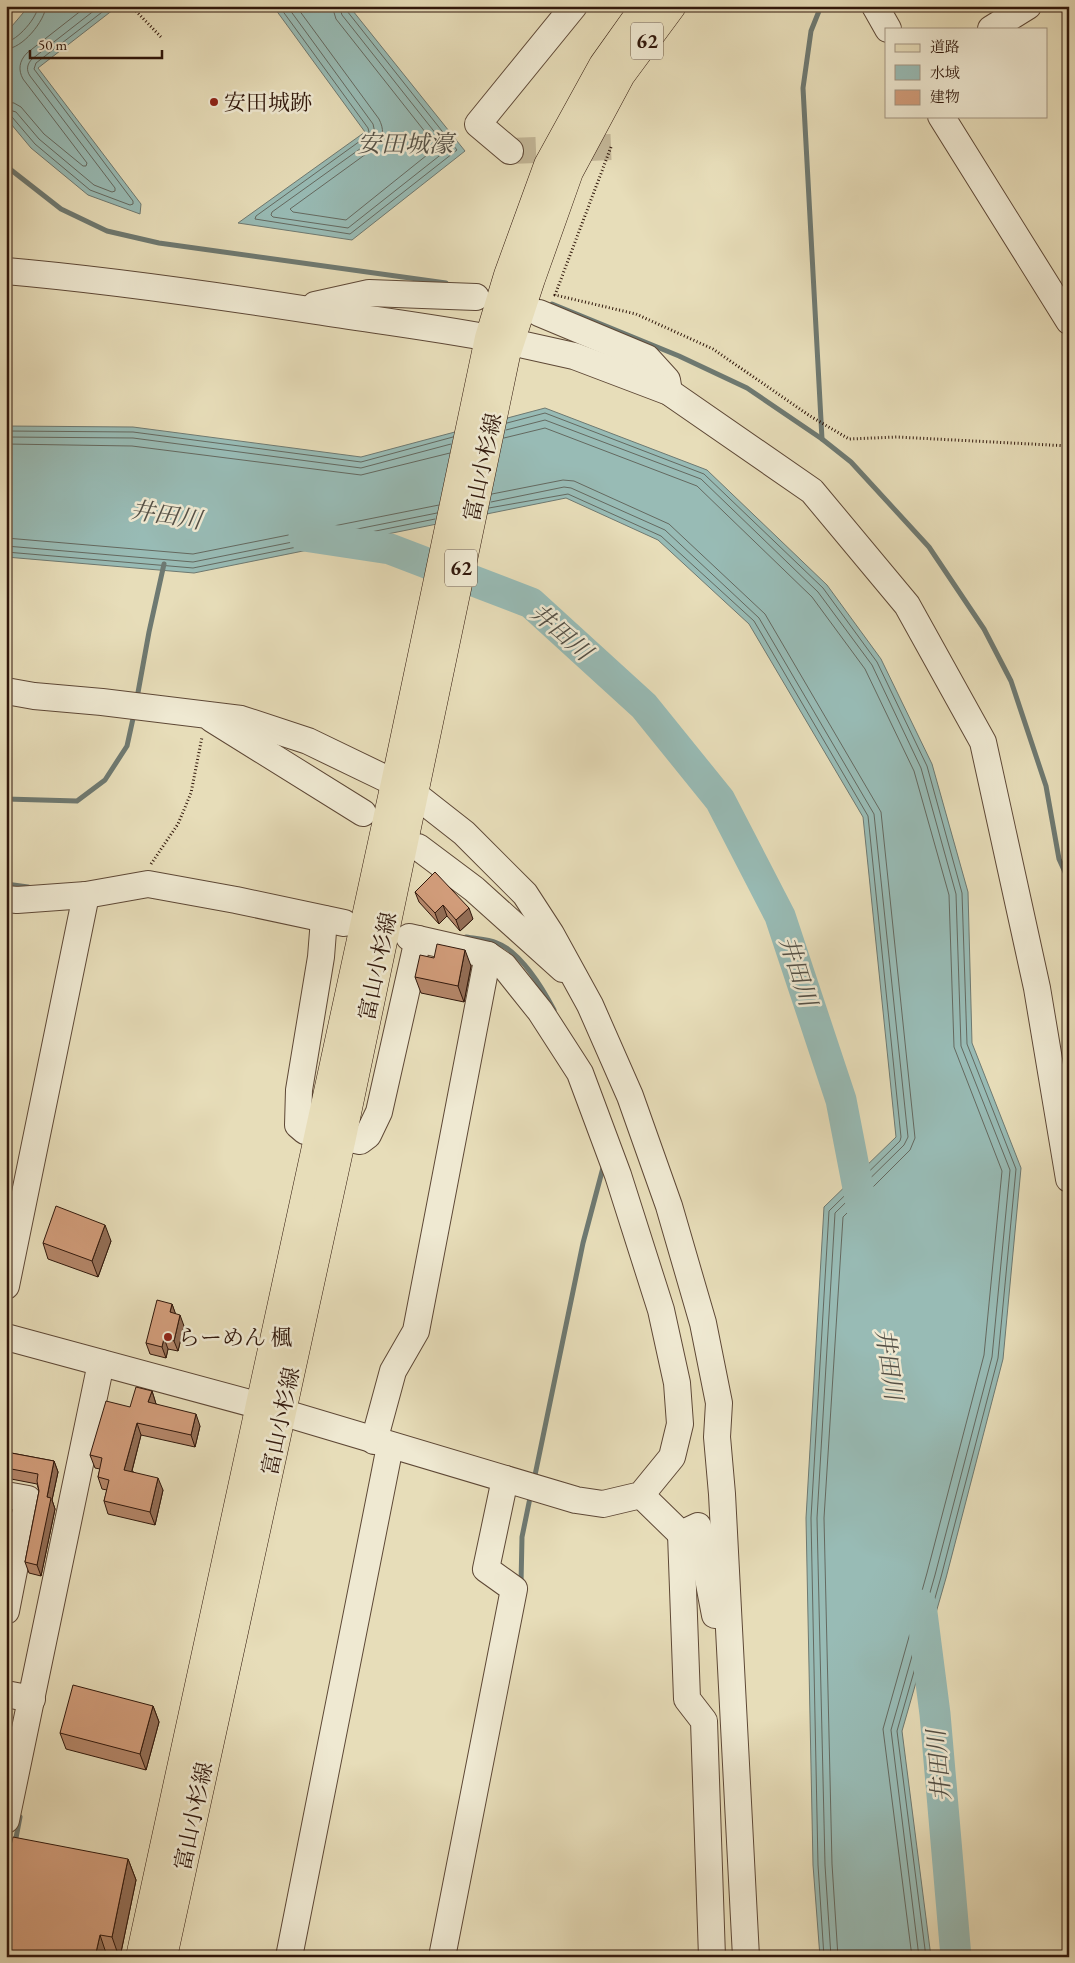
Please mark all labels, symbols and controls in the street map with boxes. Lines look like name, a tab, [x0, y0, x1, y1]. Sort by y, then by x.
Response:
road number: 62	[631, 22, 663, 59]
scale bar	[30, 28, 162, 60]
legend	[885, 28, 1048, 118]
text: 50 m	[38, 35, 67, 54]
text: 道路	[930, 37, 960, 56]
text: 水域	[930, 63, 960, 82]
text: 建物	[930, 87, 960, 106]
place label: 安田城跡	[224, 88, 312, 117]
marker: 安田城跡	[208, 96, 220, 108]
water label: 安田城濠	[357, 128, 457, 159]
street label: 富山小杉線	[457, 410, 508, 524]
water label: 井田川	[128, 494, 207, 536]
road number: 62	[445, 550, 477, 586]
water label: 井田川	[524, 596, 601, 669]
street label: 富山小杉線	[352, 909, 403, 1023]
water label: 井田川	[773, 932, 825, 1013]
place label: らーめん 楓	[178, 1323, 292, 1352]
water label: 井田川	[869, 1326, 910, 1405]
marker: らーめん 楓	[162, 1331, 174, 1343]
street label: 富山小杉線	[255, 1364, 306, 1478]
water label: 井田川	[920, 1726, 957, 1803]
street label: 富山小杉線	[168, 1759, 219, 1873]

